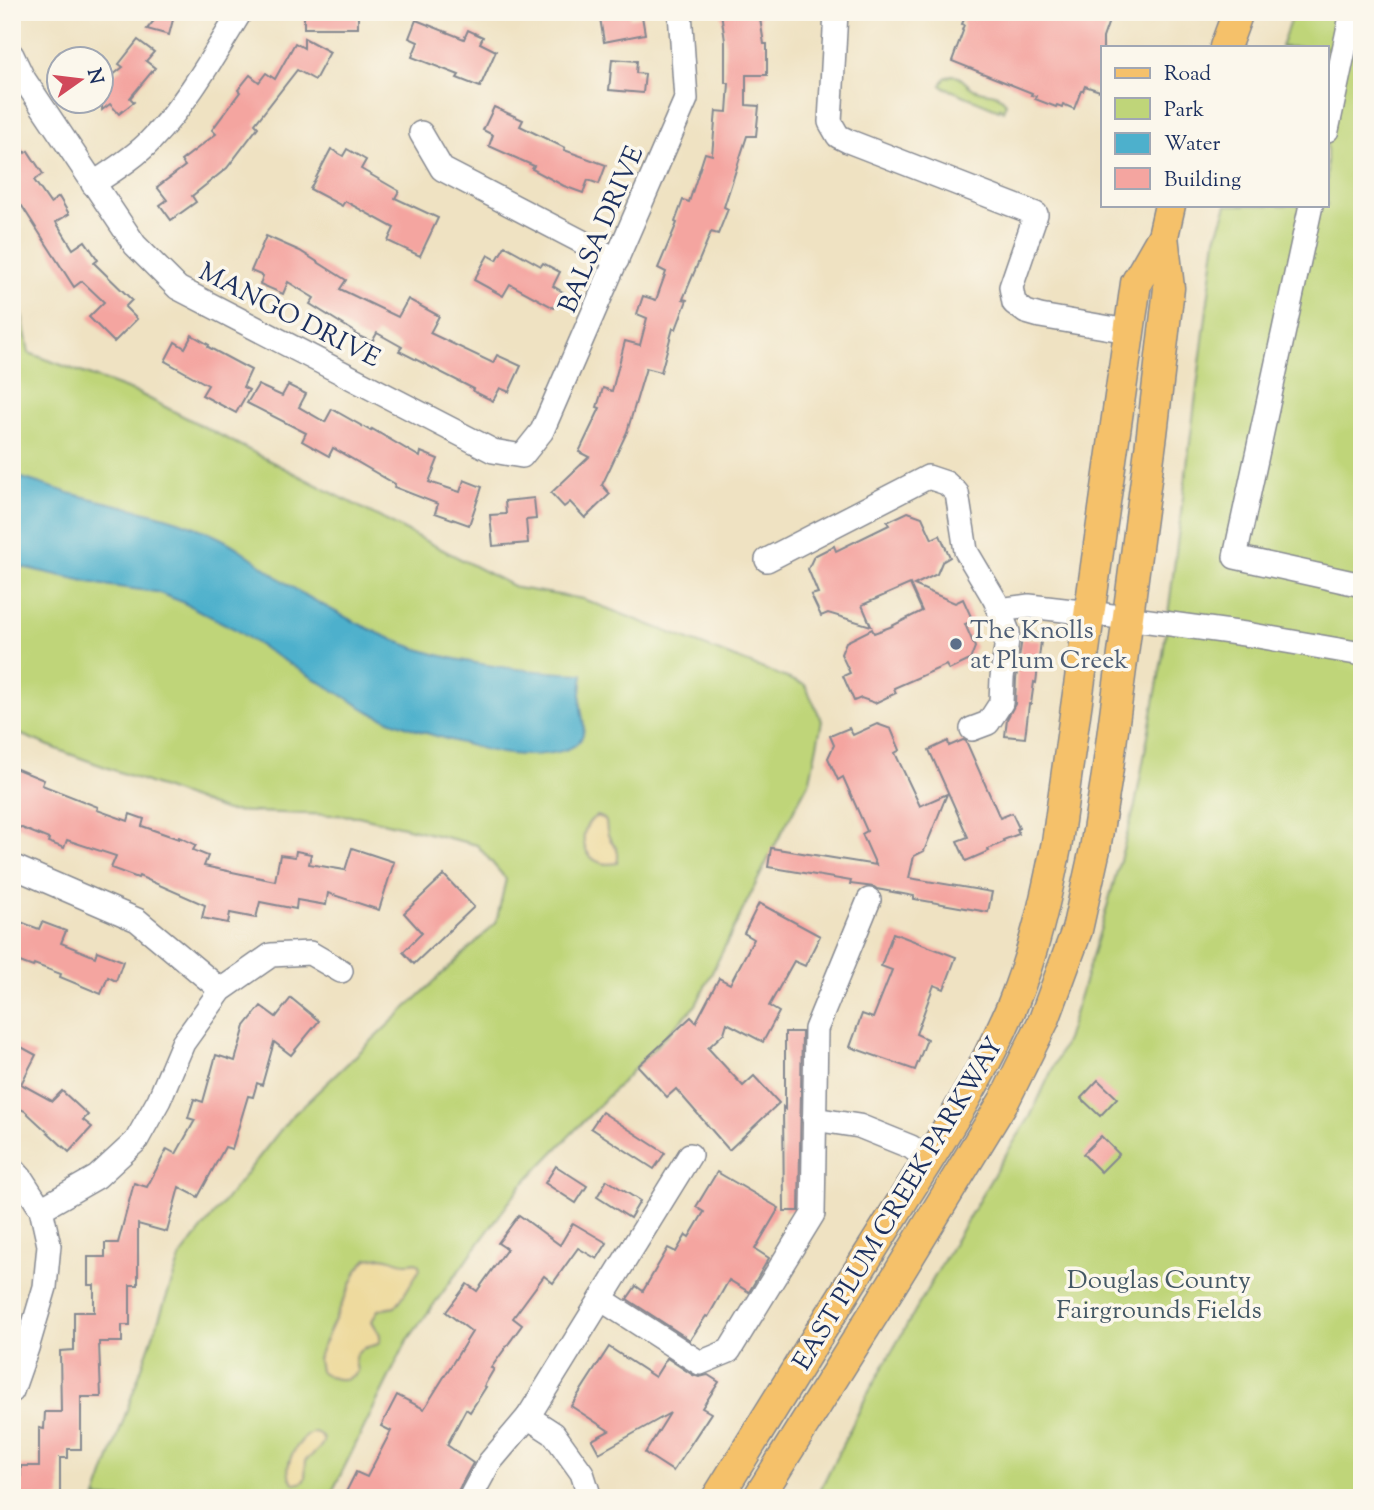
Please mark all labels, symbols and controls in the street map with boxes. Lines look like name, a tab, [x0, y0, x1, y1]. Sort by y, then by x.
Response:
north arrow	[46, 46, 116, 116]
legend	[1101, 46, 1328, 206]
text: Road	[1164, 60, 1211, 90]
text: N	[79, 66, 109, 87]
text: Park	[1164, 96, 1205, 126]
text: Water	[1164, 130, 1221, 160]
street label: BALSA DRIVE	[550, 140, 654, 319]
text: Building	[1164, 166, 1241, 196]
street label: MANGO DRIVE	[192, 255, 386, 378]
place label: The Knolls at Plum Creek	[970, 613, 1128, 680]
marker: The Knolls at Plum Creek	[948, 636, 964, 652]
street label: EAST PLUM CREEK PARKWAY	[785, 1031, 1014, 1378]
park label: Douglas County Fairgrounds Fields	[1056, 1263, 1262, 1330]

